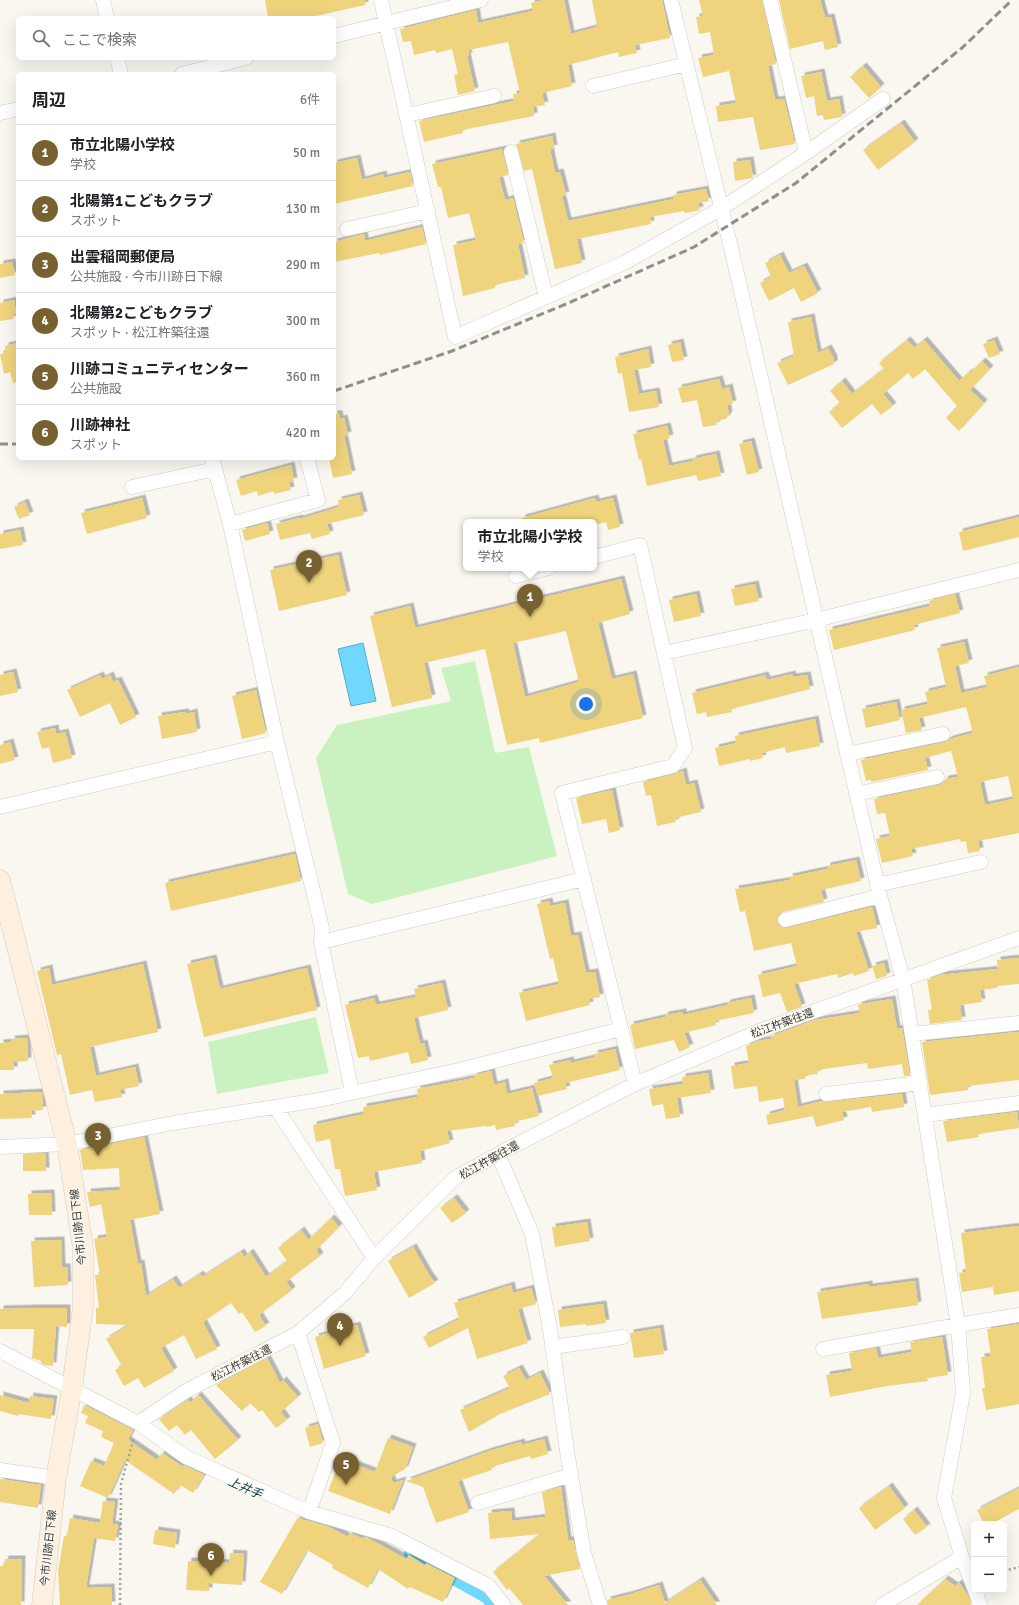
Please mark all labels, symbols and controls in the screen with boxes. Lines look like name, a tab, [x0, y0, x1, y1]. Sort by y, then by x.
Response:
search box	[16, 16, 336, 60]
icon: search	[30, 27, 52, 49]
text: ここで検索	[62, 31, 137, 49]
text: 周辺	[32, 90, 66, 111]
text: 6件	[300, 92, 320, 108]
text: 市立北陽小学校	[70, 136, 175, 154]
text: 1	[41, 145, 49, 161]
text: 50 m	[293, 145, 320, 161]
text: 学校	[70, 157, 96, 173]
text: 北陽第1こどもクラブ	[70, 192, 213, 210]
text: 2	[41, 201, 49, 217]
text: 130 m	[286, 201, 320, 217]
text: スポット	[70, 213, 122, 229]
text: 出雲稲岡郵便局	[70, 248, 175, 266]
text: 3	[41, 257, 49, 273]
text: 290 m	[286, 257, 320, 273]
text: 公共施設 · 今市川跡日下線	[70, 269, 223, 285]
text: 北陽第2こどもクラブ	[70, 304, 213, 322]
text: 4	[41, 313, 49, 329]
text: 300 m	[286, 313, 320, 329]
text: スポット · 松江杵築往還	[70, 325, 210, 341]
text: 川跡コミュニティセンター	[70, 360, 249, 378]
text: 5	[41, 369, 49, 385]
text: 360 m	[286, 369, 320, 385]
text: 公共施設	[70, 381, 122, 397]
text: 川跡神社	[70, 416, 130, 434]
text: 6	[41, 425, 49, 441]
text: 420 m	[286, 425, 320, 441]
text: スポット	[70, 437, 122, 453]
popup	[463, 519, 597, 571]
text: 市立北陽小学校	[477, 528, 583, 546]
text: 学校	[477, 549, 504, 565]
pin: 2	[296, 550, 322, 583]
pin: 1	[517, 584, 543, 617]
your location	[576, 694, 596, 714]
street label: 松江杵築往還	[749, 1006, 815, 1041]
pin: 3	[85, 1123, 111, 1156]
street label: 松江杵築往還	[457, 1139, 521, 1182]
street label: 今市川跡日下線	[68, 1188, 89, 1266]
pin: 4	[327, 1313, 353, 1346]
street label: 松江杵築往還	[209, 1343, 274, 1384]
pin: 5	[333, 1452, 359, 1485]
water label: 上井手	[225, 1474, 265, 1503]
street label: 今市川跡日下線	[38, 1509, 59, 1587]
map controls	[971, 1521, 1007, 1593]
button: +	[971, 1521, 1007, 1557]
pin: 6	[198, 1543, 224, 1576]
button: −	[971, 1557, 1007, 1593]

